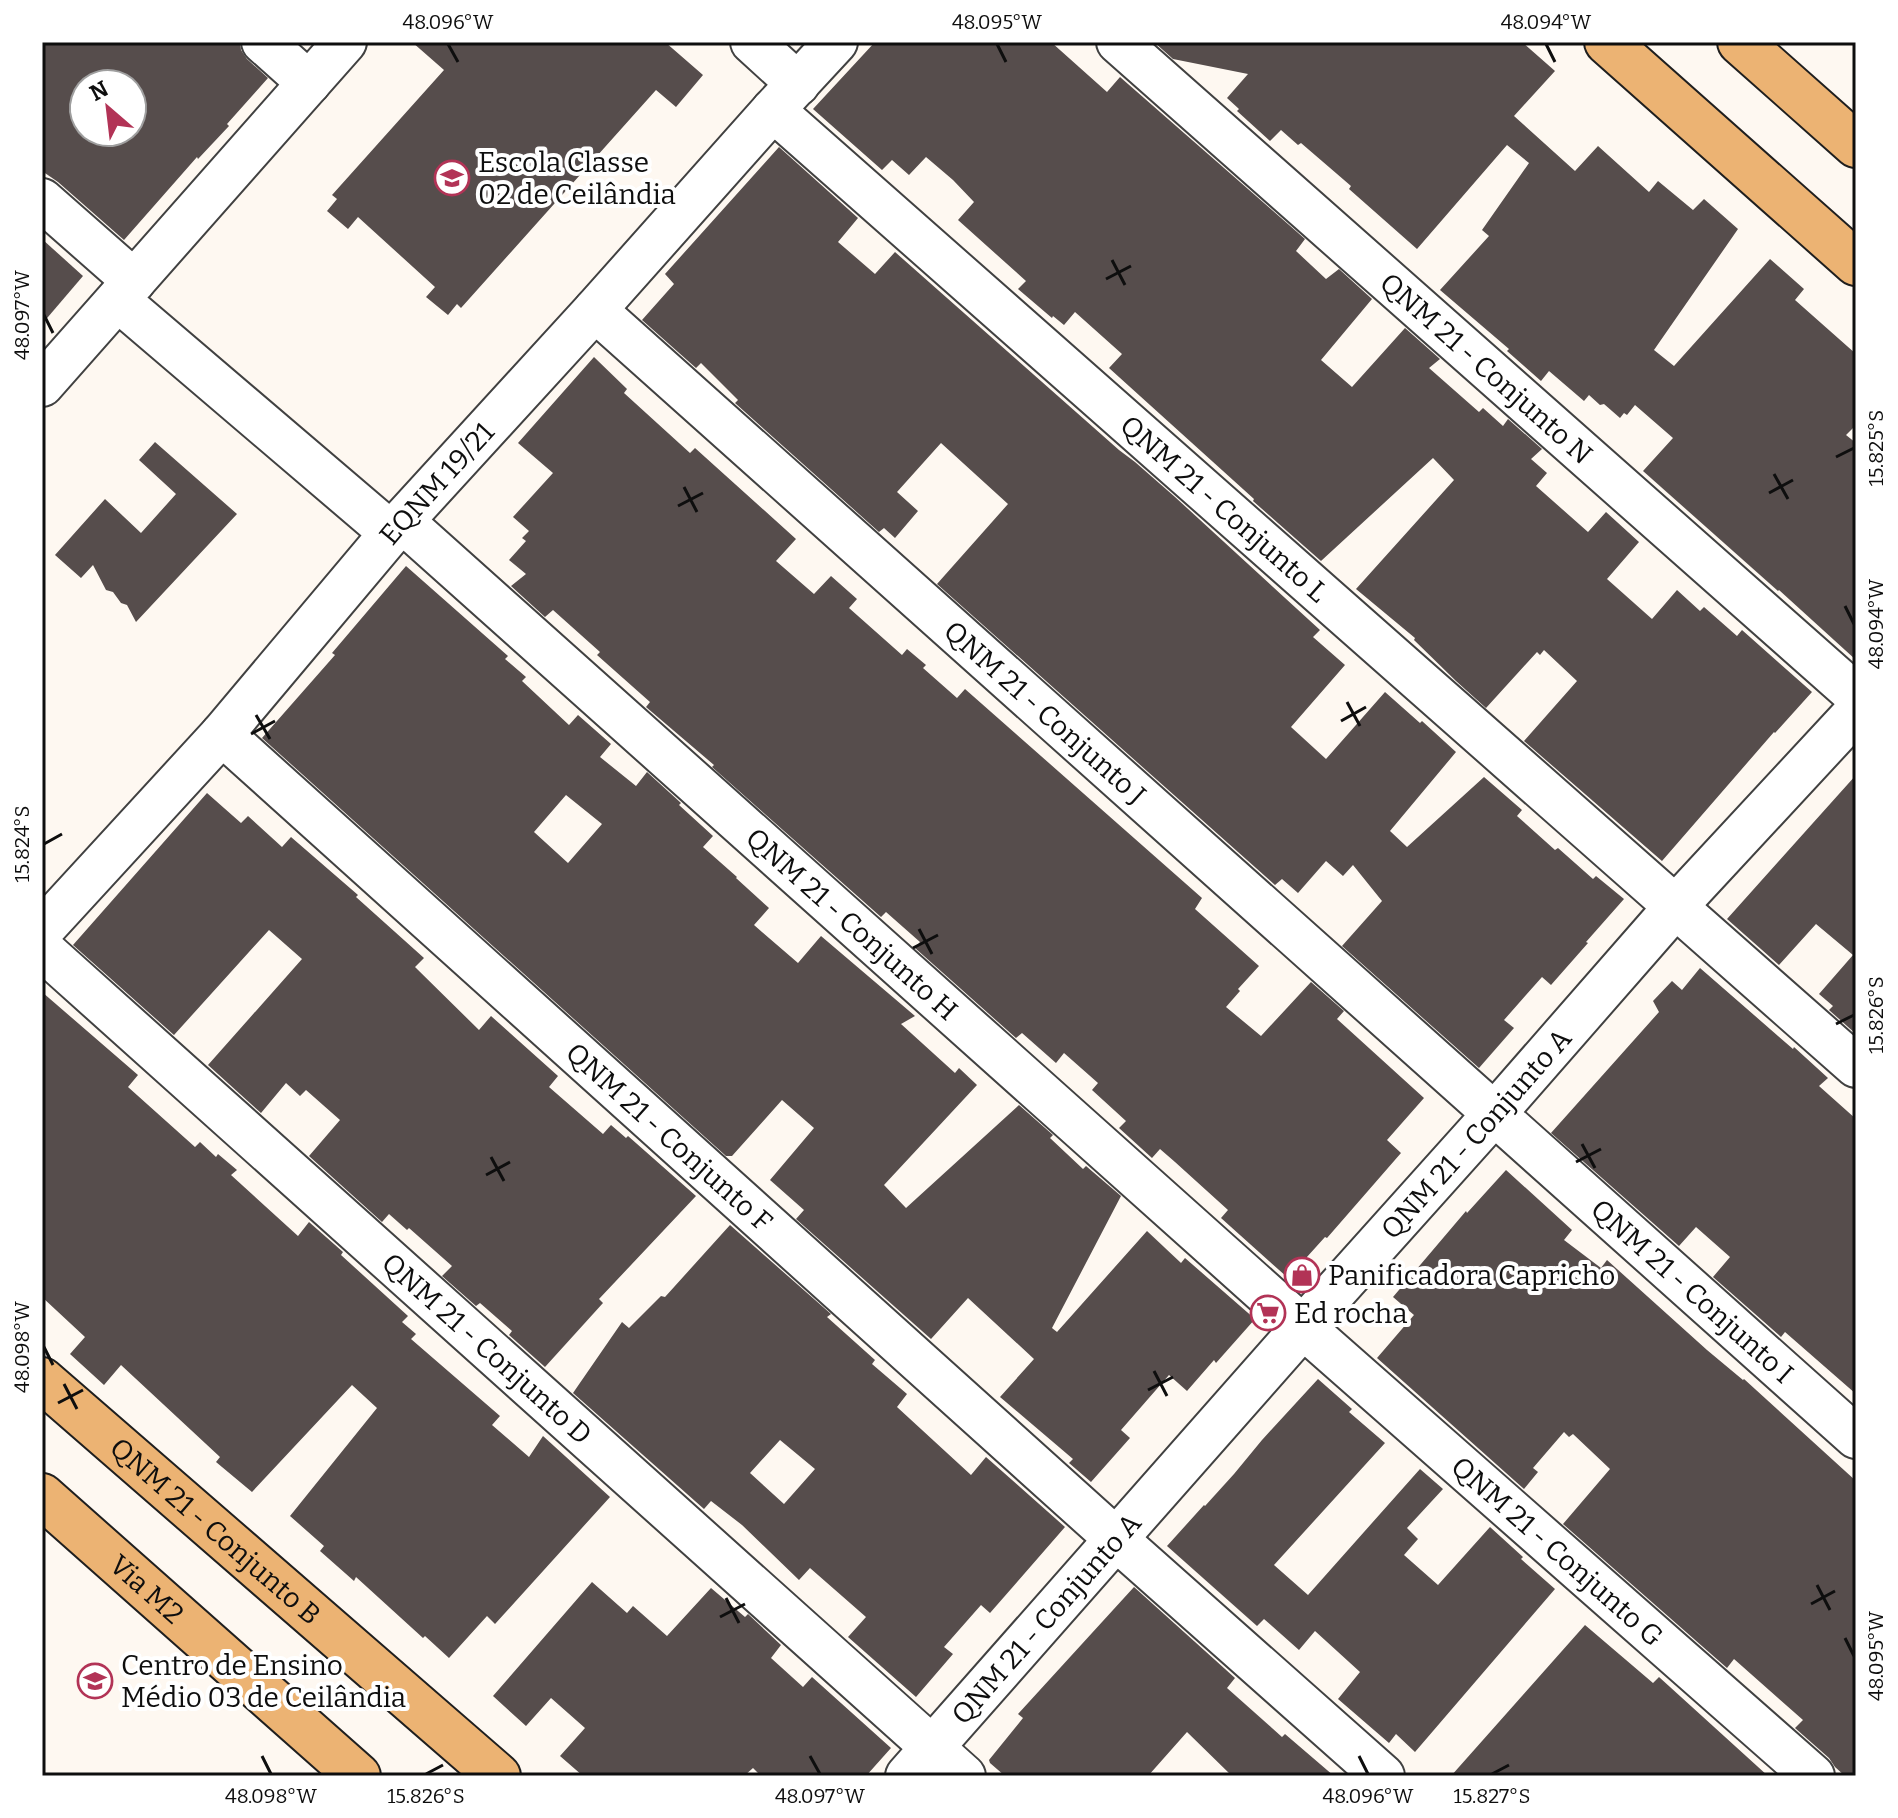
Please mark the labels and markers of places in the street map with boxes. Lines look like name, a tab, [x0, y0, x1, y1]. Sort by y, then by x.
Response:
place label: Escola Classe 02 de Ceilândia	[478, 146, 676, 211]
school or university icon: Escola Classe 02 de Ceilândia	[433, 159, 471, 197]
shop icon: Panificadora Capricho	[1283, 1256, 1321, 1294]
place label: Panificadora Capricho	[1328, 1259, 1615, 1292]
supermarket icon: Ed rocha	[1249, 1294, 1287, 1332]
place label: Ed rocha	[1294, 1297, 1408, 1330]
place label: Centro de Ensino Médio 03 de Ceilândia	[121, 1649, 406, 1714]
school or university icon: Centro de Ensino Médio 03 de Ceilândia	[76, 1662, 114, 1700]

